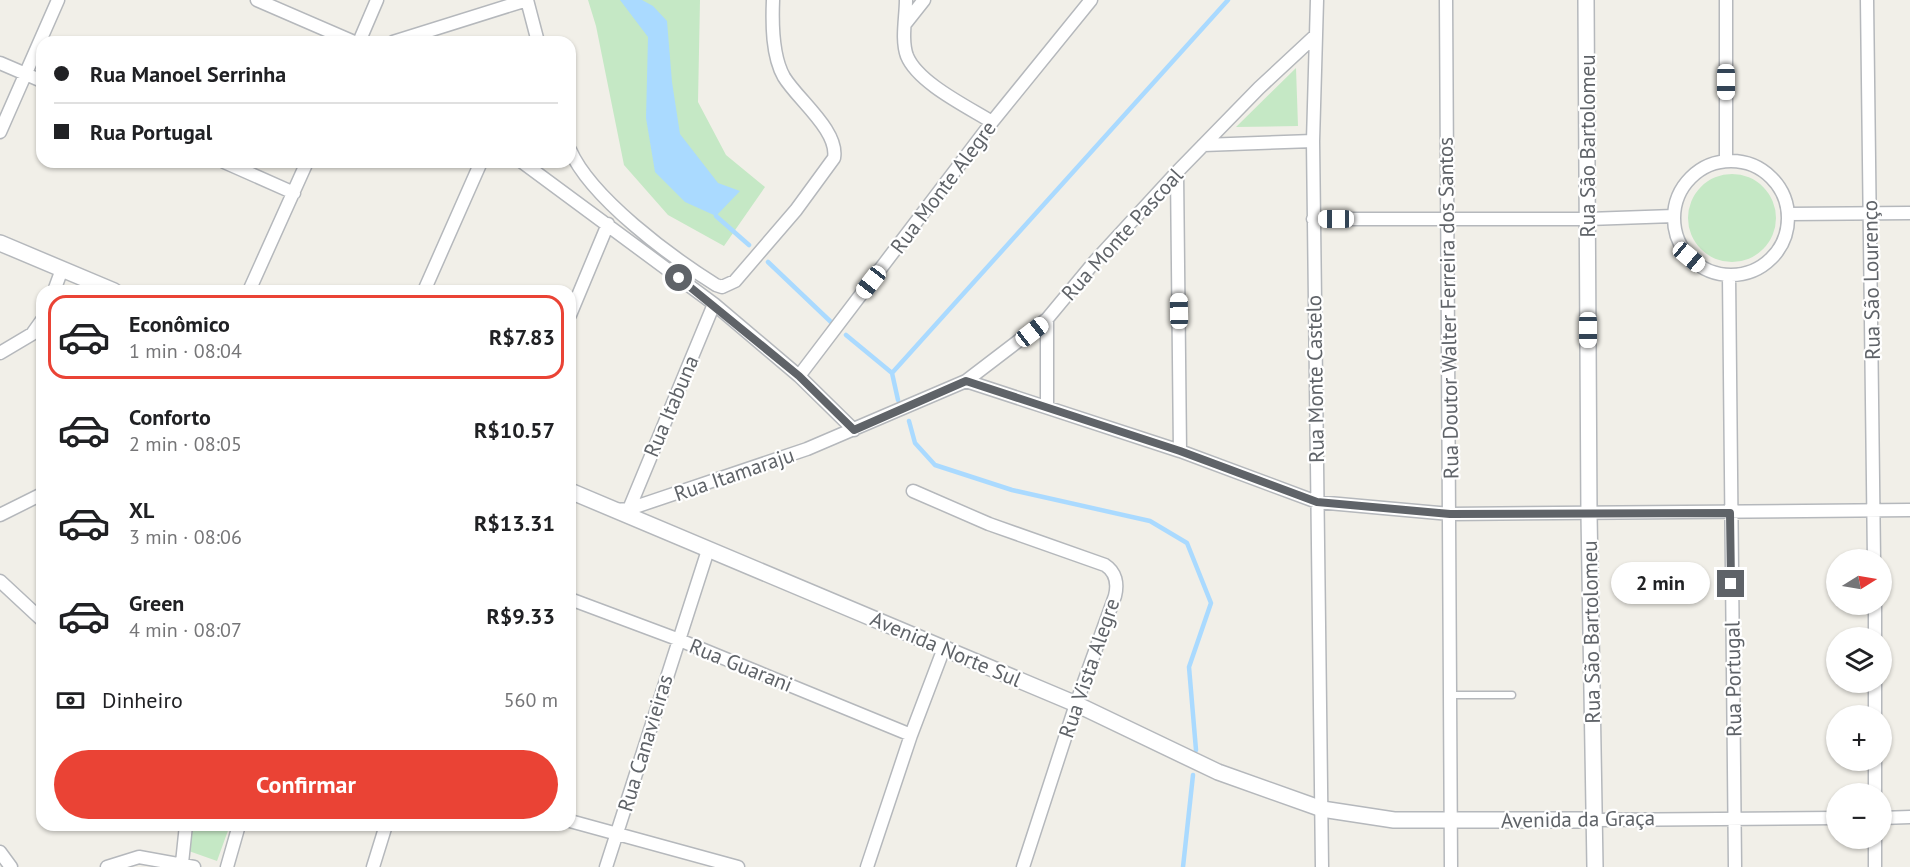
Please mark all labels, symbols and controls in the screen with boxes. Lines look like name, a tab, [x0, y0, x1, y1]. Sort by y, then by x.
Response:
street label: Rua São Bartolomeu	[1574, 54, 1601, 238]
text: Rua Manoel Serrinha	[90, 60, 286, 88]
car	[1717, 64, 1735, 100]
street label: Rua Monte Alegre	[884, 115, 1002, 259]
text: Rua Portugal	[90, 118, 212, 146]
street label: Rua Doutor Walter Ferreira dos Santos	[1432, 137, 1464, 479]
street label: Rua Monte Pascoal	[1055, 162, 1189, 306]
street label: Rua São Lourenço	[1856, 200, 1886, 360]
car	[1318, 210, 1354, 228]
car	[1669, 239, 1709, 275]
car	[853, 262, 889, 302]
route start	[665, 264, 692, 291]
car	[1170, 293, 1188, 329]
street label: Rua Monte Castelo	[1300, 295, 1330, 463]
icon: car	[57, 310, 111, 364]
text: Econômico	[129, 310, 230, 338]
car	[1579, 312, 1597, 348]
car	[1012, 314, 1052, 350]
text: R$7.83	[489, 323, 555, 351]
text: 1 min · 08:04	[129, 338, 242, 364]
street label: Rua Itabuna	[638, 351, 704, 461]
icon: car	[57, 403, 111, 457]
text: Conforto	[129, 403, 211, 431]
text: R$10.57	[474, 416, 555, 444]
text: 2 min · 08:05	[129, 431, 242, 457]
street label: Rua Itamaraju	[670, 441, 798, 507]
icon: car	[57, 496, 111, 550]
text: XL	[129, 496, 154, 524]
text: R$13.31	[474, 509, 555, 537]
text: 3 min · 08:06	[129, 524, 242, 550]
street label: Rua São Bartolomeu	[1576, 540, 1606, 724]
north arrow	[1826, 549, 1892, 615]
map controls	[1826, 549, 1892, 849]
callout: 2 min	[1611, 563, 1710, 605]
text: 2 min	[1636, 570, 1685, 596]
route end	[1717, 570, 1744, 597]
icon: car	[57, 589, 111, 643]
text: Green	[129, 589, 184, 617]
street label: Rua Vista Alegre	[1052, 595, 1126, 741]
text: R$9.33	[486, 602, 555, 630]
street label: Avenida Norte Sul	[866, 605, 1026, 693]
text: 4 min · 08:07	[129, 617, 242, 643]
street label: Rua Portugal	[1718, 621, 1748, 737]
button: layers	[1826, 627, 1892, 693]
street label: Rua Guarani	[685, 632, 797, 698]
street label: Rua Canavieiras	[611, 671, 679, 815]
icon: cash	[54, 684, 87, 717]
text: Dinheiro	[102, 686, 183, 714]
text: 560 m	[504, 687, 558, 713]
button: +	[1826, 705, 1892, 771]
button: Confirmar	[54, 750, 558, 819]
button: −	[1826, 783, 1892, 849]
street label: Avenida da Graça	[1501, 804, 1655, 834]

